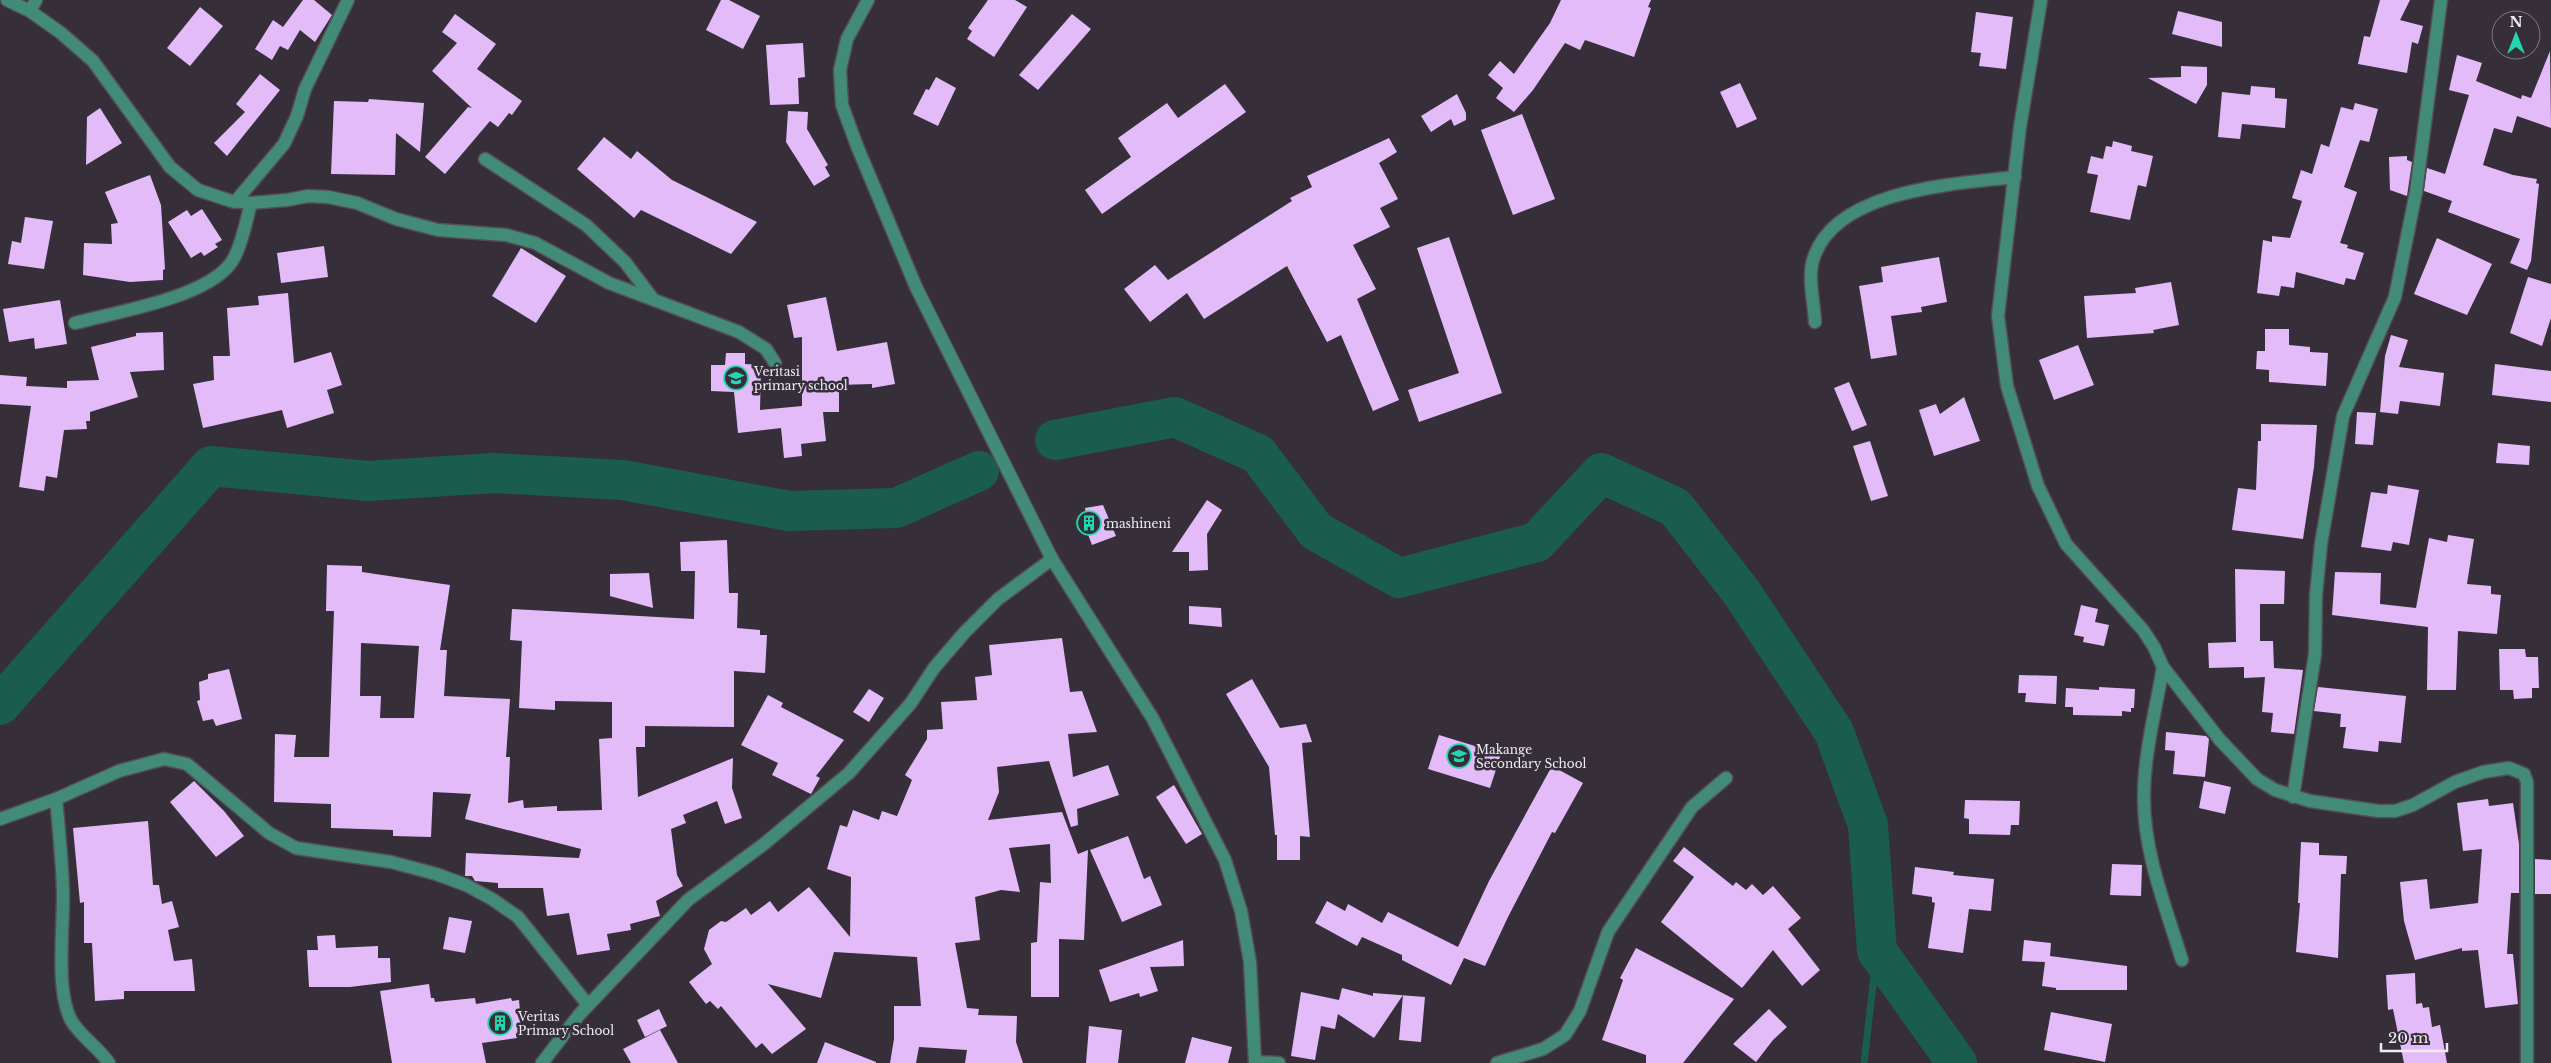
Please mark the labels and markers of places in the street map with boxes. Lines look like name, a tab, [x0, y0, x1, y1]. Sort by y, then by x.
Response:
place label: Veritasi primary school	[753, 364, 848, 393]
school or university icon: Veritasi primary school	[723, 365, 749, 391]
building icon: mashineni	[1076, 510, 1102, 536]
place label: mashineni	[1106, 516, 1171, 531]
place label: Makange Secondary School	[1476, 742, 1587, 771]
school or university icon: Makange Secondary School	[1446, 743, 1472, 769]
place label: Veritas Primary School	[517, 1009, 614, 1038]
building icon: Veritas Primary School	[487, 1010, 513, 1036]

